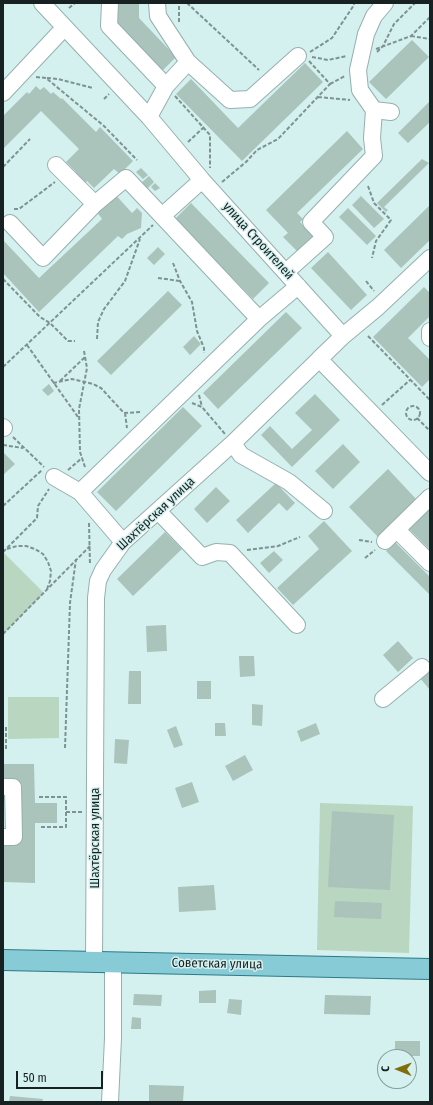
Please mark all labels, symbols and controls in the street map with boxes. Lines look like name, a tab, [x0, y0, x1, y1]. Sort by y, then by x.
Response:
street label: улица Строителей	[219, 199, 297, 283]
street label: Шахтёрская улица	[114, 474, 198, 554]
street label: Шахтёрская улица	[87, 788, 103, 888]
street label: Советская улица	[172, 955, 262, 973]
north arrow	[377, 1049, 417, 1089]
scale bar	[18, 1063, 105, 1089]
text: С	[379, 1066, 392, 1072]
text: 50 m	[23, 1071, 47, 1085]

